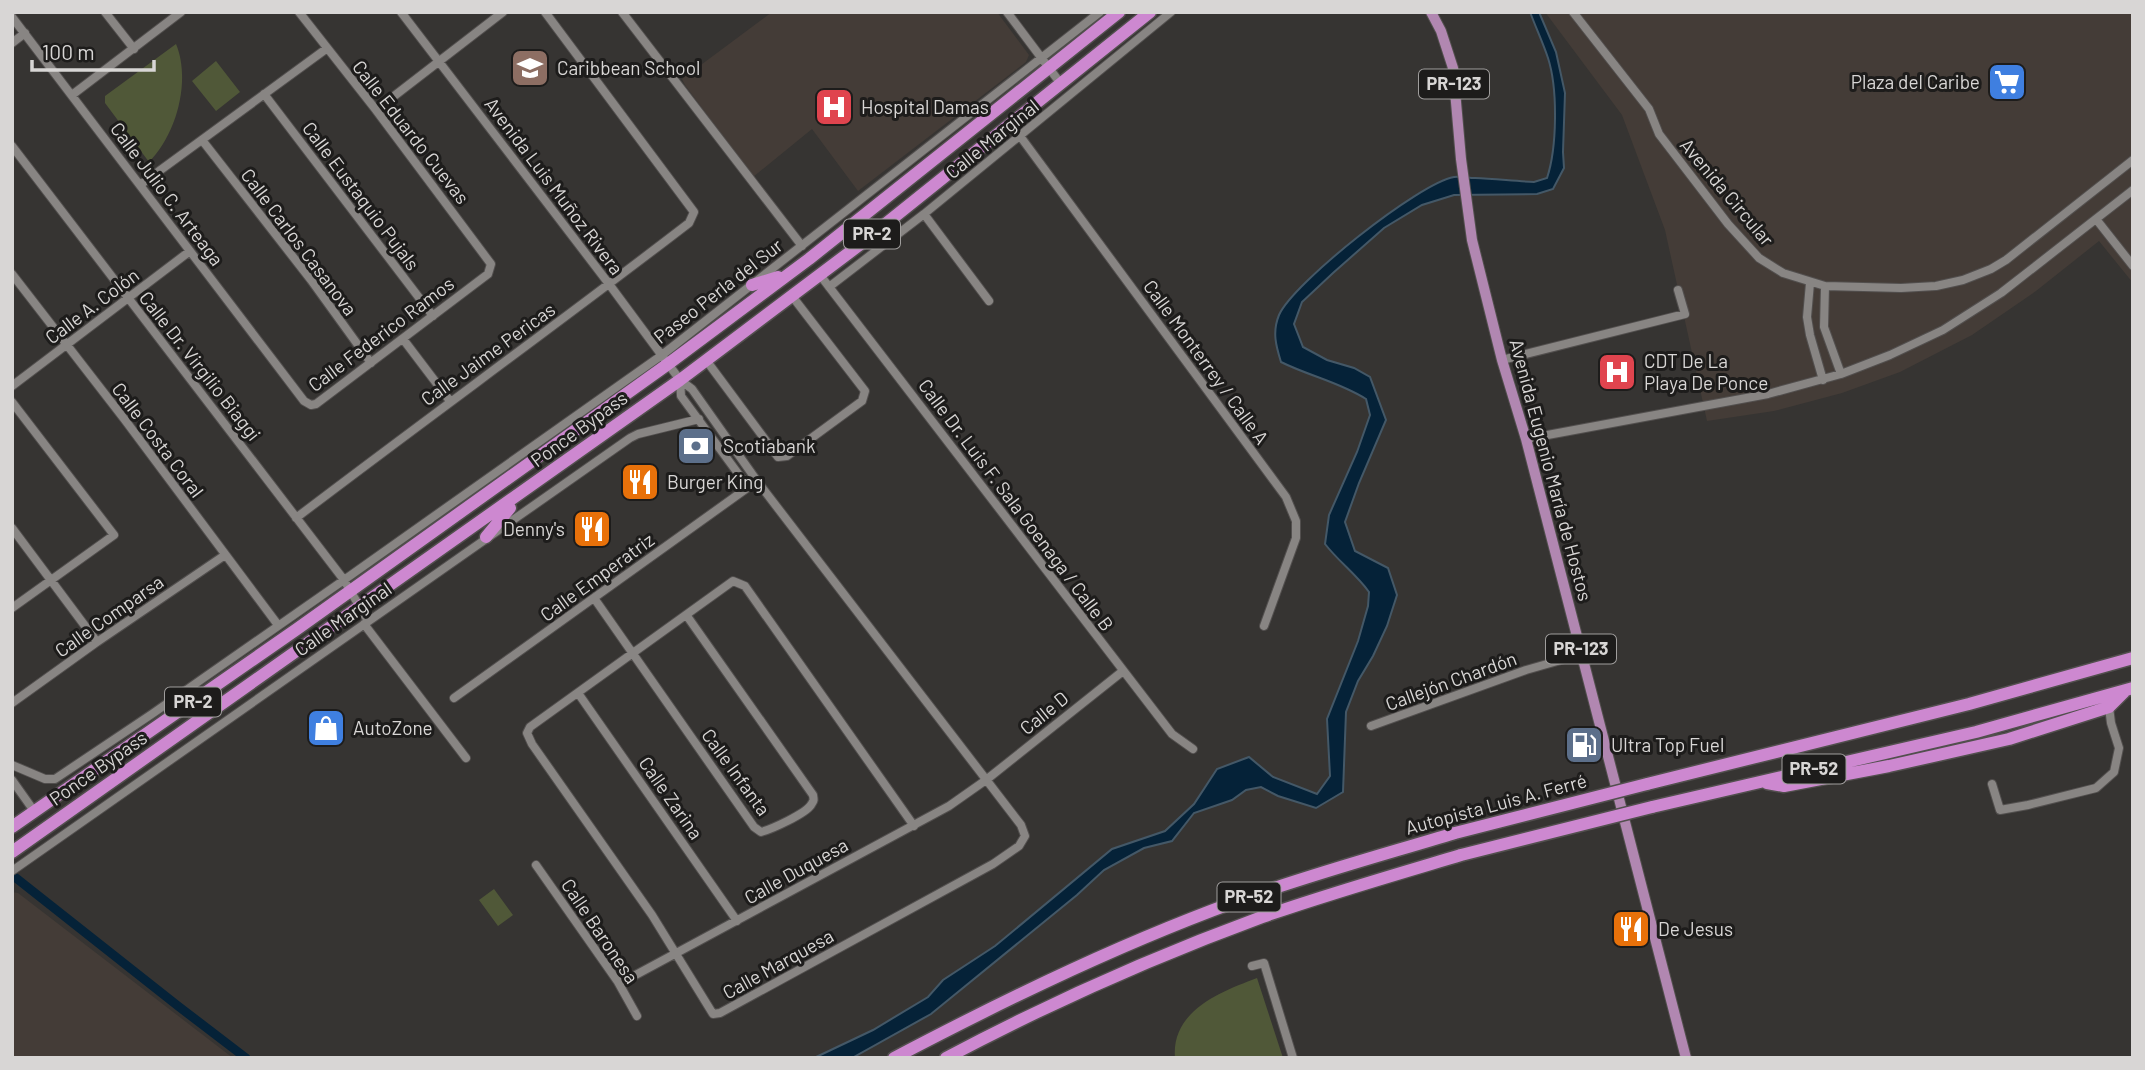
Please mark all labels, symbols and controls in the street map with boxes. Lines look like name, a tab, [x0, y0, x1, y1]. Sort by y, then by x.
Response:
scale bar	[32, 28, 154, 72]
text: 100 m	[42, 39, 95, 64]
school or university icon: Caribbean School	[509, 47, 551, 89]
street label: Calle Eduardo Cuevas	[348, 55, 475, 208]
place label: Caribbean School	[557, 56, 700, 79]
supermarket icon: Plaza del Caribe	[1986, 61, 2028, 103]
road number: PR-123	[1419, 70, 1489, 98]
place label: Plaza del Caribe	[1851, 70, 1980, 93]
hospital icon: Hospital Damas	[813, 86, 855, 128]
street label: Avenida Luis Muñoz Rivera	[480, 92, 629, 279]
street label: Calle Marginal	[941, 94, 1043, 183]
place label: Hospital Damas	[861, 95, 989, 118]
street label: Calle Julio C. Arteaga	[106, 117, 229, 270]
street label: Calle Eustaquio Pujals	[298, 117, 425, 275]
street label: Avenida Circular	[1676, 133, 1779, 250]
street label: Calle Carlos Casanova	[237, 164, 362, 320]
road number: PR-2	[844, 220, 900, 248]
street label: Paseo Perla del Sur	[649, 233, 787, 348]
street label: Calle A. Colón	[40, 263, 143, 348]
street label: Calle Federico Ramos	[303, 271, 458, 396]
street label: Calle Monterrey / Calle A	[1139, 275, 1274, 448]
street label: Calle Dr. Virgilio Biaggi	[135, 286, 266, 445]
street label: Calle Jaime Pericas	[416, 297, 559, 410]
street label: Avenida Eugenio María de Hostos	[1505, 336, 1598, 603]
place label: CDT De La Playa De Ponce	[1644, 349, 1768, 394]
hospital icon: CDT De La Playa De Ponce	[1596, 351, 1638, 393]
street label: Calle Dr. Luis F. Sala Goenaga / Calle B	[914, 374, 1119, 635]
street label: Calle Costa Coral	[108, 378, 209, 502]
street label: Ponce Bypass	[526, 386, 632, 471]
bank icon: Scotiabank	[675, 425, 717, 467]
place label: Scotiabank	[723, 434, 815, 457]
restaurant icon: Burger King	[619, 461, 661, 503]
place label: Burger King	[667, 470, 763, 493]
restaurant icon: Denny's	[571, 508, 613, 550]
place label: Denny's	[503, 517, 565, 540]
street label: Calle Emperatriz	[535, 528, 658, 626]
street label: Calle Comparsa	[50, 570, 167, 662]
street label: Calle Marginal	[290, 577, 396, 660]
road number: PR-123	[1546, 634, 1616, 664]
street label: Callejón Chardón	[1382, 646, 1520, 715]
street label: Calle D	[1015, 686, 1073, 739]
road number: PR-2	[165, 688, 221, 716]
shop icon: AutoZone	[305, 707, 347, 749]
place label: AutoZone	[353, 716, 433, 739]
street label: Calle Infanta	[697, 724, 776, 820]
fuel station icon: Ultra Top Fuel	[1563, 724, 1605, 766]
street label: Ponce Bypass	[44, 726, 151, 810]
place label: Ultra Top Fuel	[1611, 733, 1724, 756]
street label: Calle Zarina	[635, 752, 708, 843]
road number: PR-52	[1783, 754, 1846, 784]
street label: Autopista Luis A. Ferré	[1403, 768, 1589, 839]
street label: Calle Duquesa	[740, 833, 852, 908]
street label: Calle Baronesa	[557, 874, 644, 987]
road number: PR-52	[1218, 882, 1280, 912]
restaurant icon: De Jesus	[1610, 908, 1652, 950]
place label: De Jesus	[1658, 917, 1733, 940]
street label: Calle Marquesa	[718, 924, 837, 1003]

